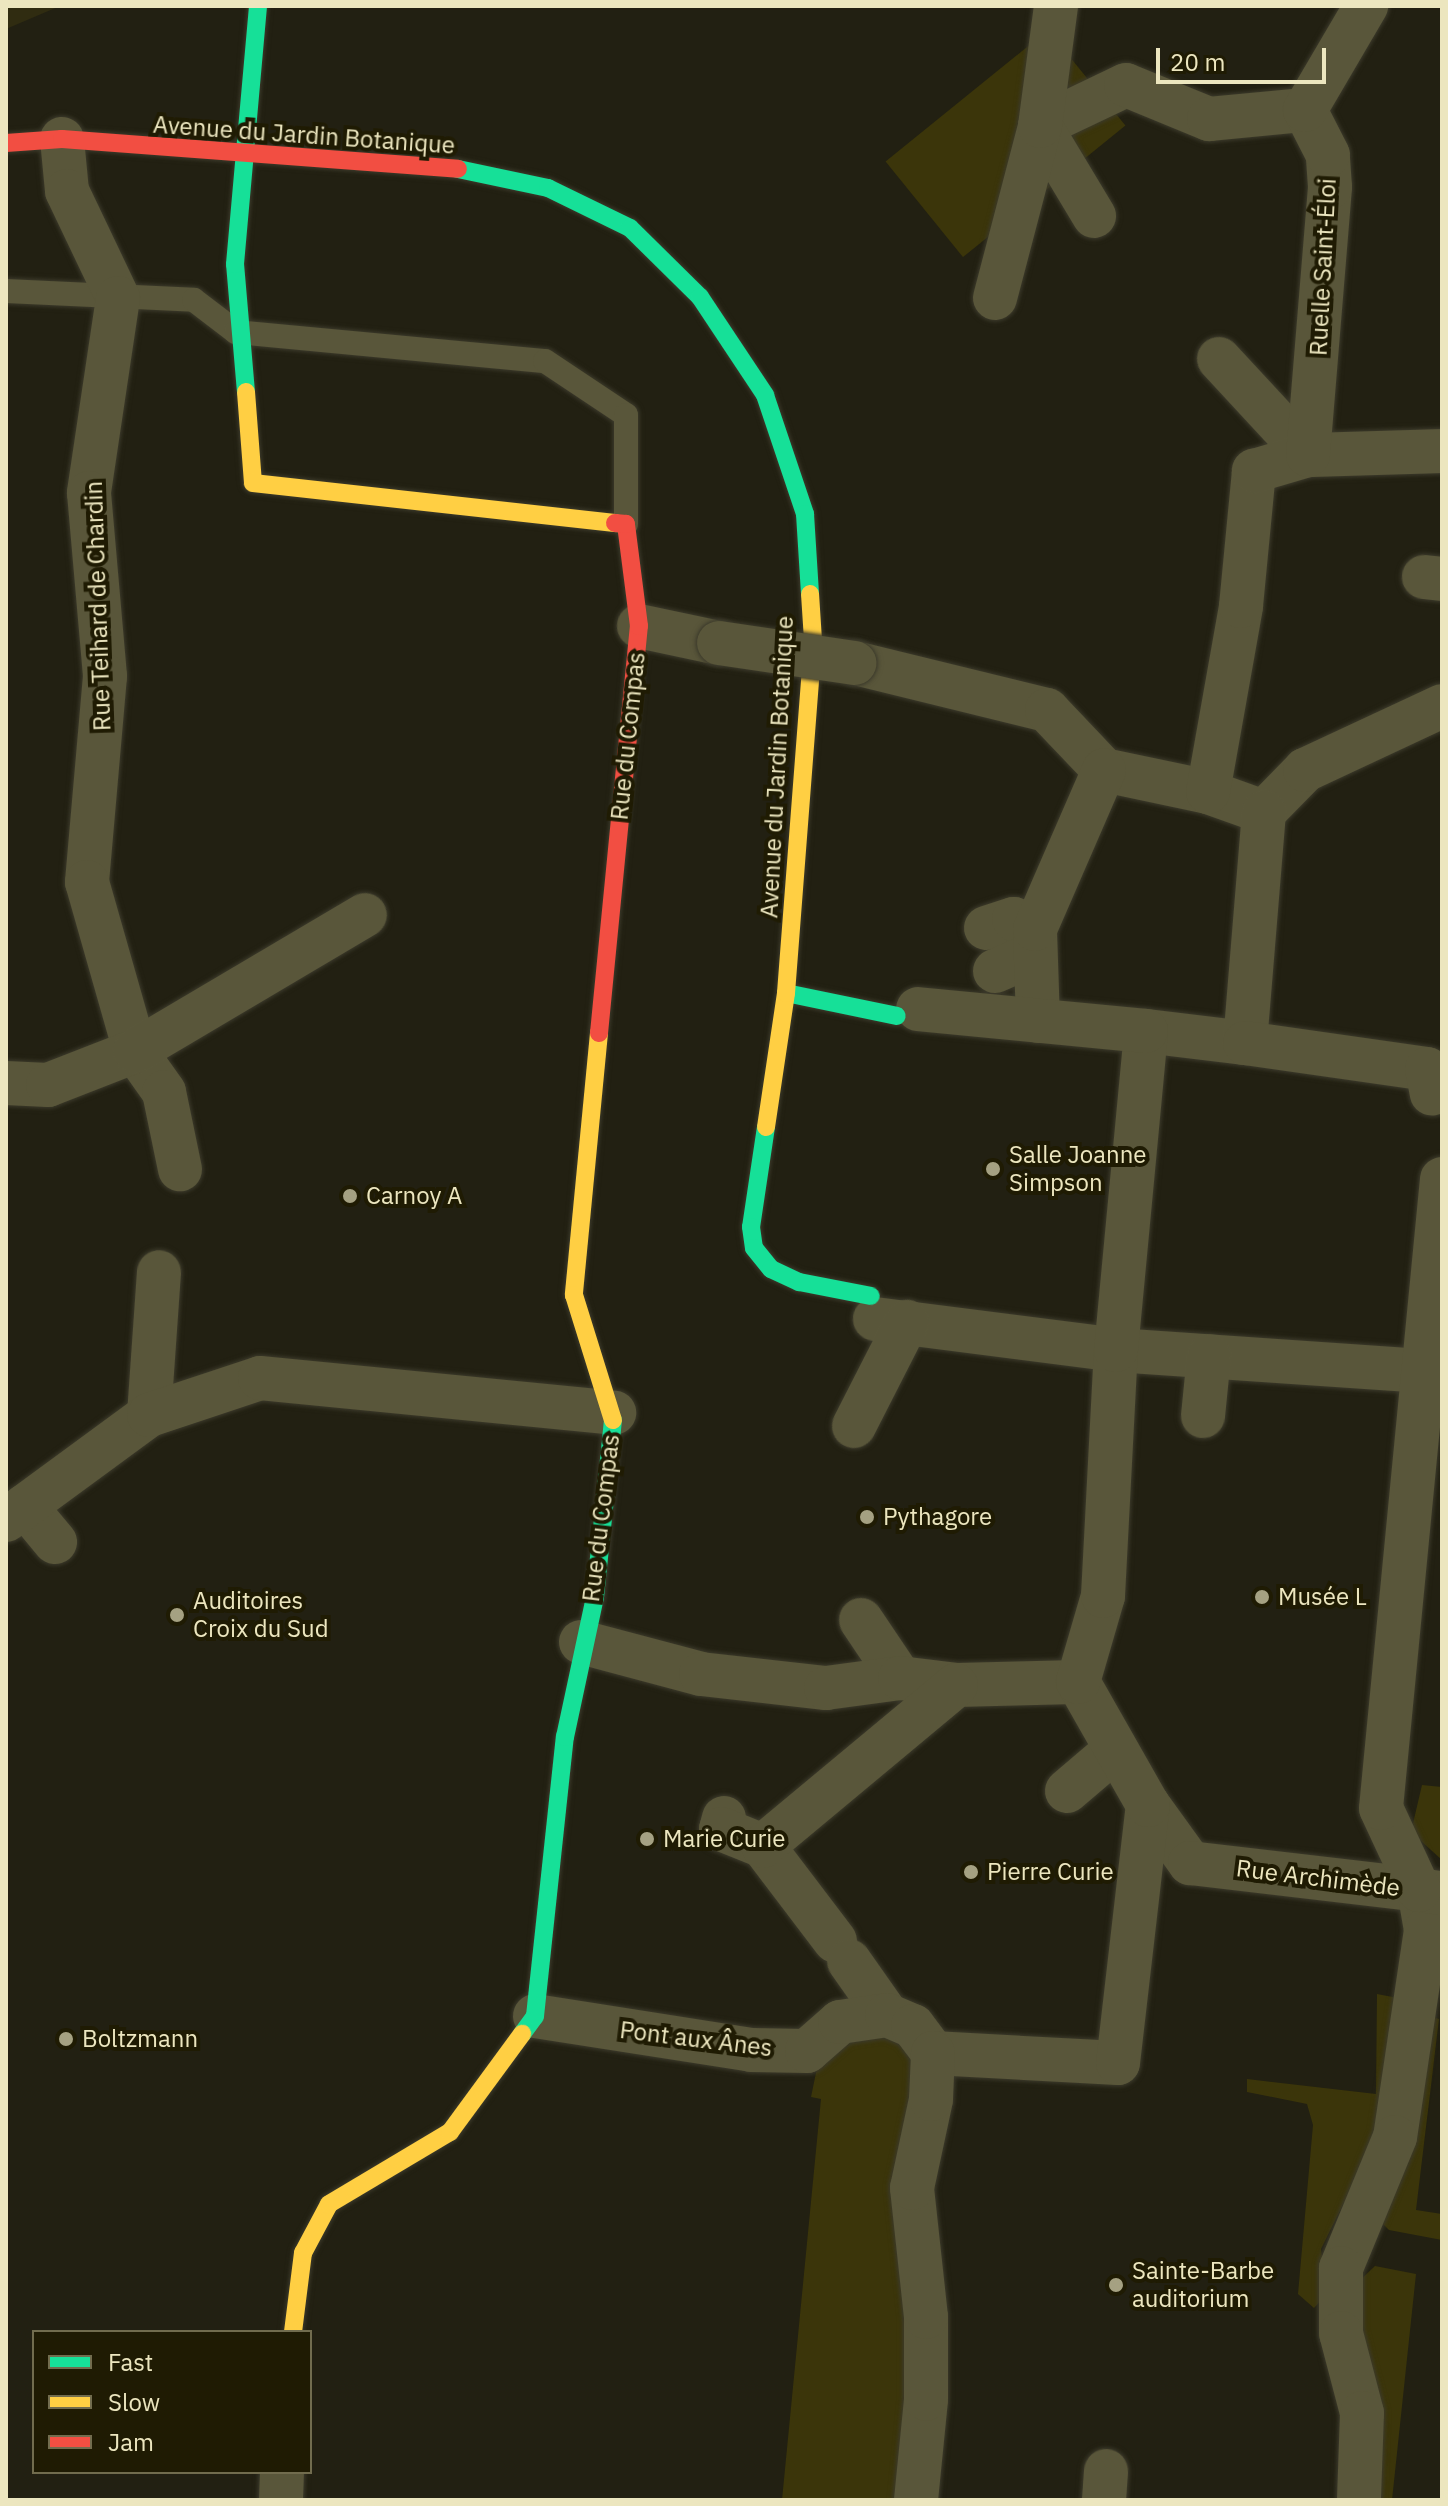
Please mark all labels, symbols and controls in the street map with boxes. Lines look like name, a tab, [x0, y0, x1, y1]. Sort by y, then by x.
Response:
scale bar	[1160, 32, 1330, 82]
text: 20 m	[1170, 46, 1225, 78]
street label: Avenue du Jardin Botanique	[152, 110, 456, 160]
street label: Ruelle Saint-Éloi	[1304, 177, 1342, 357]
street label: Rue Teihard de Chardin	[79, 480, 117, 732]
street label: Avenue du Jardin Botanique	[755, 615, 799, 919]
street label: Rue du Compas	[605, 651, 651, 821]
place label: Salle Joanne Simpson	[1009, 1141, 1146, 1197]
marker: Salle Joanne Simpson	[984, 1160, 1002, 1178]
place label: Carnoy A	[366, 1182, 463, 1210]
marker: Carnoy A	[341, 1187, 359, 1205]
street label: Rue du Compas	[576, 1432, 626, 1604]
place label: Pythagore	[883, 1503, 992, 1531]
marker: Pythagore	[858, 1508, 876, 1526]
place label: Musée L	[1278, 1583, 1367, 1611]
place label: Auditoires Croix du Sud	[193, 1587, 329, 1643]
marker: Musée L	[1253, 1588, 1271, 1606]
marker: Auditoires Croix du Sud	[168, 1606, 186, 1624]
place label: Marie Curie	[663, 1825, 785, 1853]
marker: Marie Curie	[638, 1830, 656, 1848]
street label: Rue Archimède	[1234, 1854, 1402, 1902]
place label: Pierre Curie	[987, 1858, 1114, 1886]
marker: Pierre Curie	[962, 1863, 980, 1881]
street label: Pont aux Ânes	[618, 2015, 774, 2063]
place label: Boltzmann	[82, 2025, 198, 2053]
marker: Boltzmann	[57, 2030, 75, 2048]
place label: Sainte-Barbe auditorium	[1132, 2257, 1274, 2313]
marker: Sainte-Barbe auditorium	[1107, 2276, 1125, 2294]
legend	[32, 2330, 312, 2474]
text: Fast	[108, 2346, 153, 2378]
text: Slow	[108, 2386, 160, 2418]
text: Jam	[108, 2426, 154, 2458]

